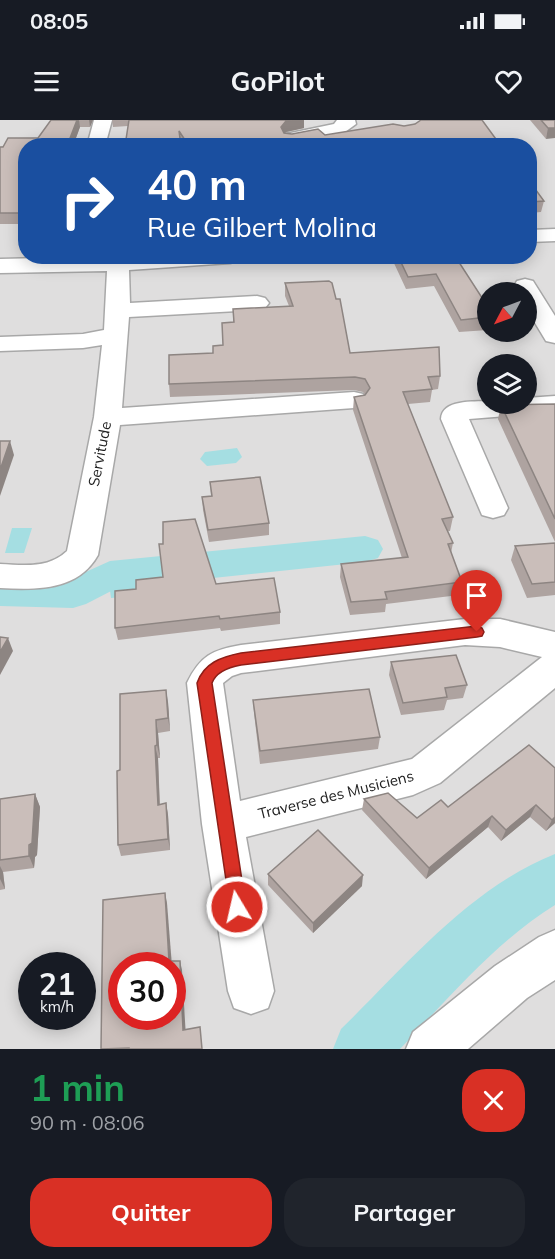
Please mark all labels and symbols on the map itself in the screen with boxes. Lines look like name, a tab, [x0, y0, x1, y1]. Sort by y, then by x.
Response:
north arrow	[477, 282, 537, 342]
street label: Servitude	[84, 420, 115, 488]
pin	[451, 570, 502, 632]
street label: Traverse des Musiciens	[256, 766, 416, 823]
position arrow	[205, 875, 269, 939]
speed limit sign: 30	[108, 952, 186, 1030]

